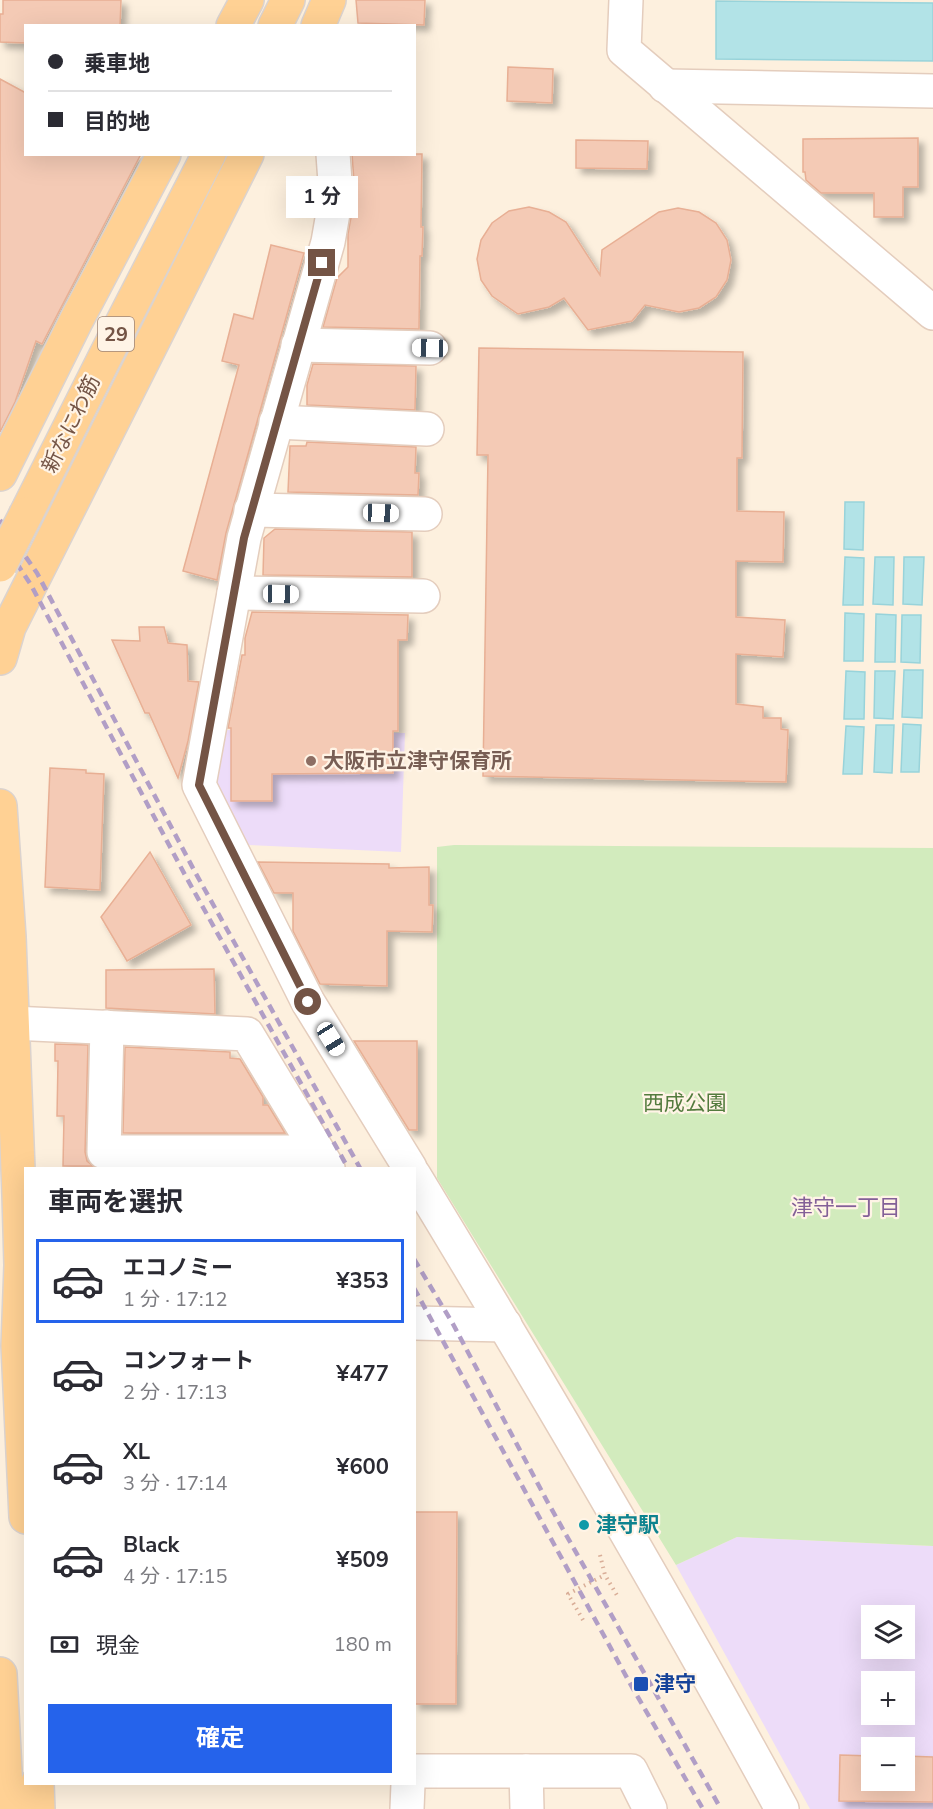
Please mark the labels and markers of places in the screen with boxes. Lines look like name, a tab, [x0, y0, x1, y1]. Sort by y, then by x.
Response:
place label: 大阪市立津守保育所	[323, 747, 512, 775]
marker: 大阪市立津守保育所	[304, 754, 318, 768]
place label: 津守駅	[596, 1511, 659, 1539]
marker: 津守駅	[577, 1518, 591, 1532]
place label: 津守	[654, 1670, 696, 1698]
marker: 津守	[632, 1675, 650, 1693]

